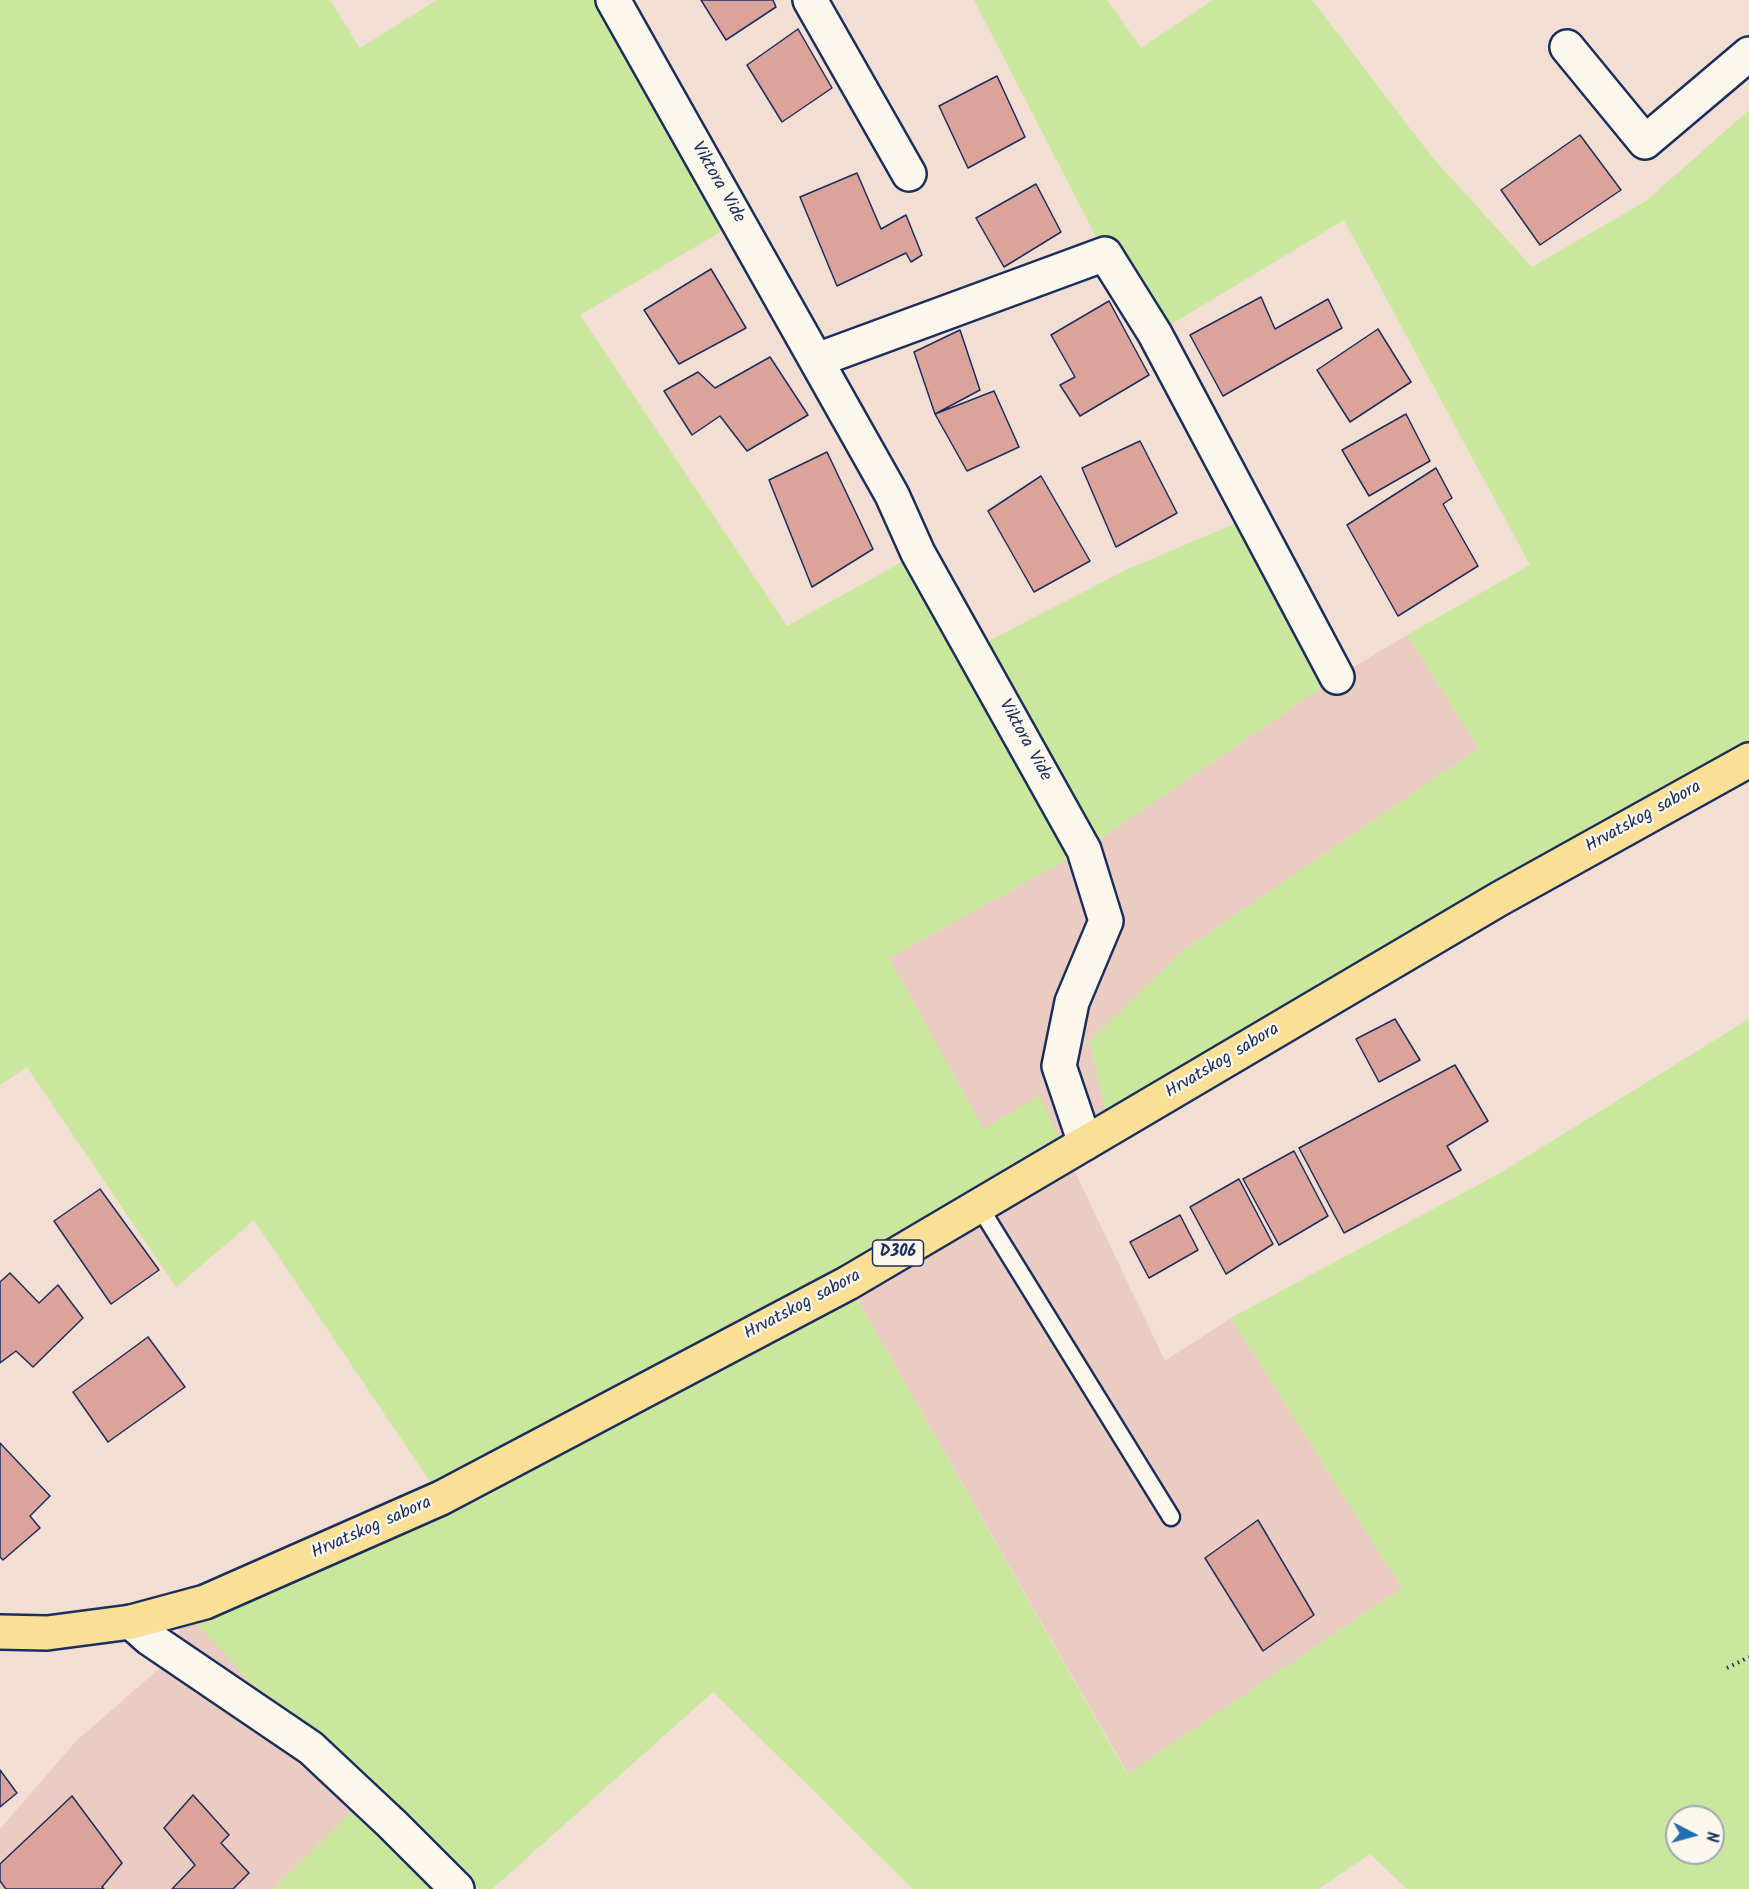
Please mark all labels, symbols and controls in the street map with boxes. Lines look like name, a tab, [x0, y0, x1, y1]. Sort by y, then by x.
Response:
street label: Viktora Vide	[685, 139, 749, 227]
street label: Viktora Vide	[993, 696, 1055, 786]
street label: Hrvatskog sabora	[1582, 777, 1706, 859]
street label: Hrvatskog sabora	[1162, 1019, 1284, 1105]
road number: D306	[872, 1240, 924, 1266]
street label: Hrvatskog sabora	[741, 1266, 865, 1346]
street label: Hrvatskog sabora	[309, 1493, 435, 1565]
north arrow	[1665, 1805, 1725, 1865]
text: N	[1698, 1830, 1724, 1843]

